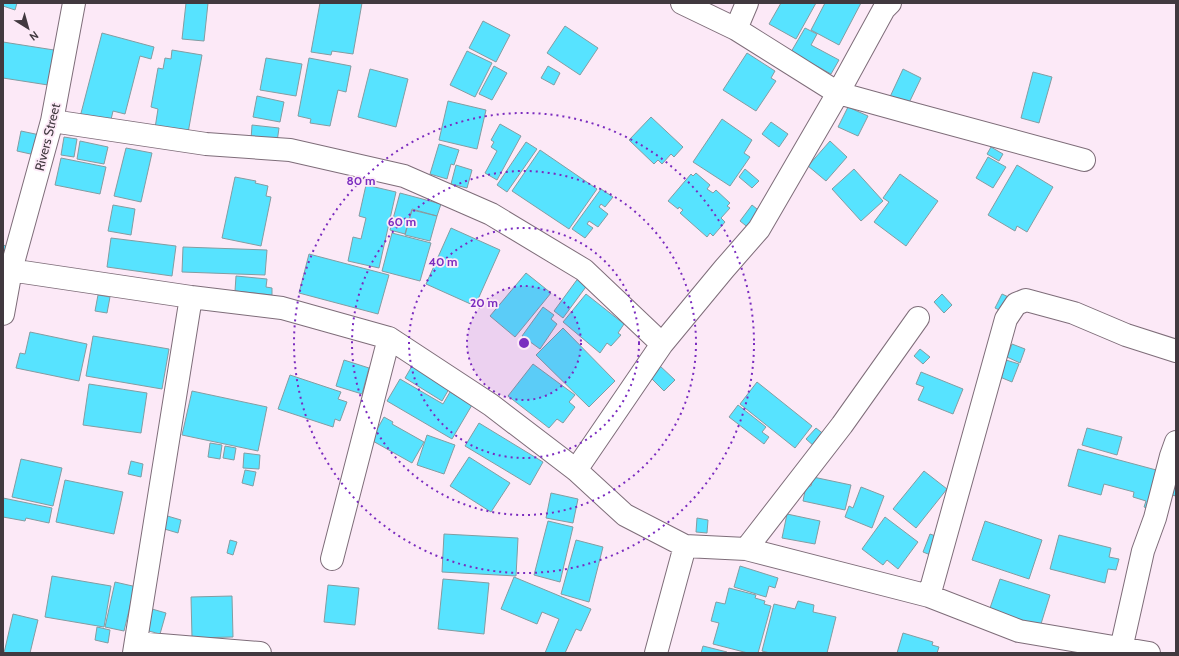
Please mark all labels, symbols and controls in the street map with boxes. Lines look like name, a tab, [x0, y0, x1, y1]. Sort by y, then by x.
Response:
north arrow	[8, 8, 48, 48]
text: N	[27, 28, 41, 44]
street label: Rivers Street	[31, 101, 63, 173]
text: 80 m	[347, 173, 375, 188]
text: 60 m	[388, 214, 416, 229]
text: 40 m	[428, 254, 458, 269]
text: 20 m	[470, 295, 498, 310]
centre of rings	[517, 336, 531, 350]

